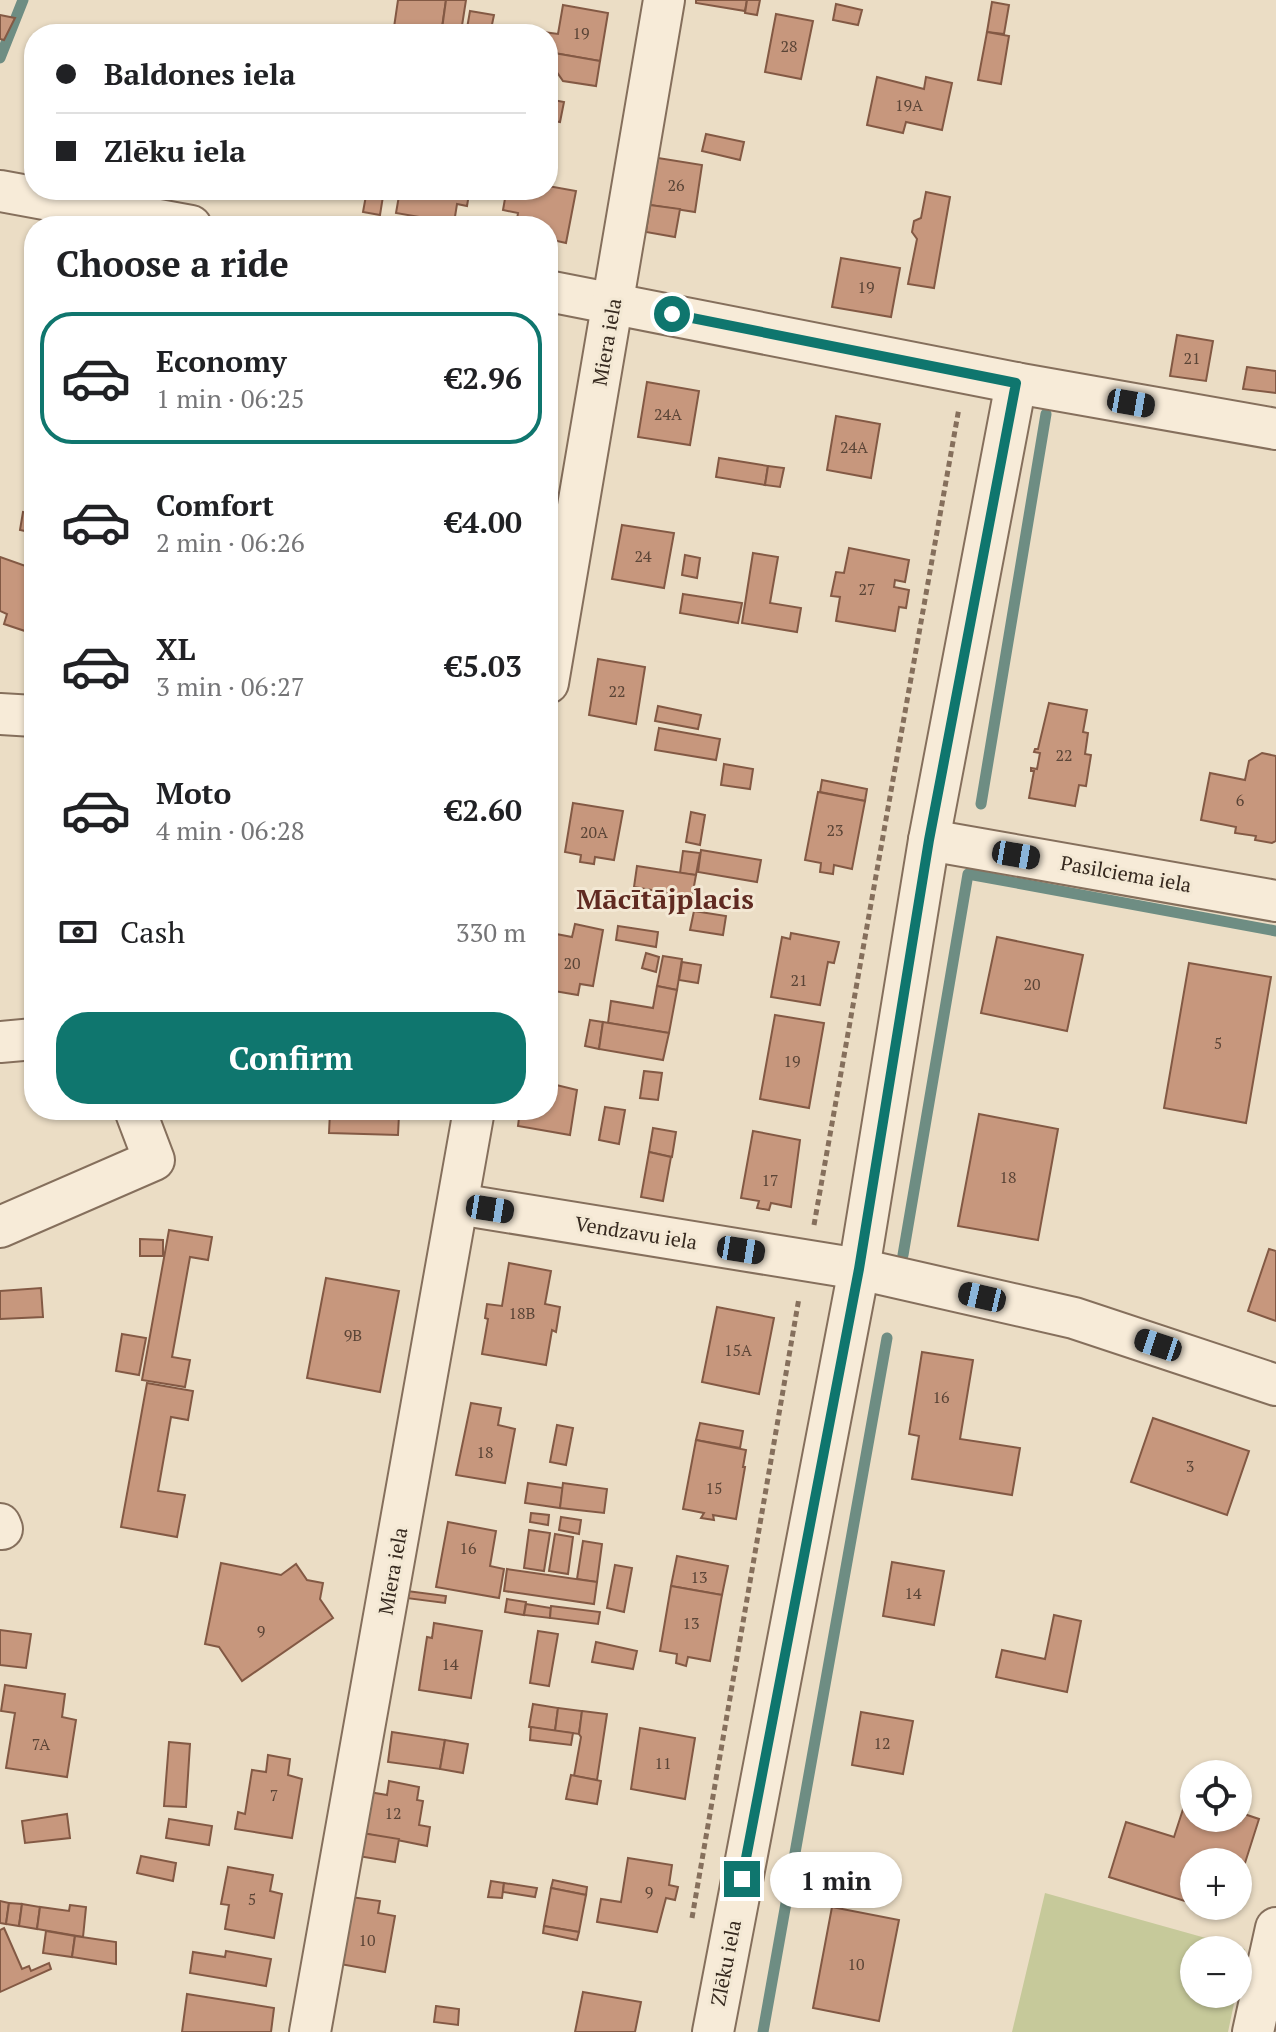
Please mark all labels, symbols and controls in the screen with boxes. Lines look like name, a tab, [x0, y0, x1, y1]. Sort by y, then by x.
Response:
house number: 19	[572, 22, 590, 44]
house number: 28	[780, 35, 798, 57]
text: Baldones iela	[104, 54, 296, 94]
house number: 19A	[895, 94, 923, 116]
text: Zlēku iela	[104, 131, 246, 171]
house number: 26	[667, 174, 685, 196]
text: Choose a ride	[56, 240, 289, 287]
house number: 19	[857, 276, 875, 298]
street label: Miera iela	[586, 296, 627, 388]
route start	[654, 296, 690, 332]
text: Economy	[156, 341, 287, 381]
icon: car	[60, 342, 132, 414]
house number: 21	[1183, 347, 1201, 369]
text: €2.96	[445, 358, 522, 398]
text: 1 min · 06:25	[156, 381, 305, 415]
car	[1105, 387, 1157, 419]
house number: 24A	[654, 403, 682, 425]
house number: 24A	[840, 436, 868, 458]
text: Comfort	[156, 485, 274, 525]
icon: car	[60, 486, 132, 558]
text: €4.00	[445, 502, 522, 542]
text: 2 min · 06:26	[156, 525, 305, 559]
house number: 24	[634, 545, 652, 567]
house number: 27	[858, 578, 876, 600]
text: XL	[156, 629, 195, 669]
icon: car	[60, 630, 132, 702]
text: €5.03	[445, 646, 522, 686]
text: 3 min · 06:27	[156, 669, 305, 703]
house number: 22	[608, 680, 626, 702]
house number: 22	[1055, 744, 1073, 766]
text: Moto	[156, 773, 231, 813]
icon: car	[60, 774, 132, 846]
house number: 6	[1236, 789, 1245, 811]
text: €2.60	[445, 790, 522, 830]
text: 4 min · 06:28	[156, 813, 305, 847]
house number: 23	[826, 819, 844, 841]
house number: 20A	[580, 821, 608, 843]
car	[990, 839, 1042, 871]
street label: Pasilciema iela	[1058, 849, 1194, 898]
district label: Mācītājplacis	[576, 880, 754, 917]
icon: cash	[56, 910, 100, 954]
text: Cash	[120, 912, 185, 952]
text: 330 m	[456, 915, 526, 949]
house number: 20	[563, 952, 581, 974]
house number: 21	[790, 969, 808, 991]
house number: 20	[1023, 973, 1041, 995]
button: Confirm	[56, 1012, 526, 1104]
house number: 5	[1214, 1032, 1222, 1054]
house number: 19	[783, 1050, 801, 1072]
house number: 18	[999, 1166, 1017, 1188]
house number: 17	[761, 1169, 779, 1191]
car	[464, 1193, 516, 1225]
street label: Vendzavu iela	[573, 1210, 699, 1255]
car	[715, 1234, 767, 1266]
car	[956, 1280, 1008, 1314]
house number: 18B	[509, 1302, 535, 1324]
house number: 9B	[344, 1324, 362, 1346]
car	[1131, 1326, 1185, 1364]
house number: 15A	[724, 1339, 752, 1361]
house number: 16	[932, 1386, 950, 1408]
house number: 18	[476, 1441, 494, 1463]
house number: 3	[1186, 1455, 1194, 1477]
house number: 15	[705, 1477, 723, 1499]
street label: Miera iela	[372, 1525, 413, 1617]
house number: 16	[459, 1537, 477, 1559]
house number: 13	[690, 1566, 708, 1588]
house number: 14	[904, 1582, 922, 1604]
house number: 13	[682, 1612, 700, 1634]
house number: 9	[257, 1620, 265, 1642]
house number: 14	[441, 1653, 459, 1675]
house number: 12	[873, 1732, 891, 1754]
house number: 7A	[32, 1733, 50, 1755]
house number: 11	[654, 1752, 672, 1774]
map controls	[1180, 1760, 1252, 2008]
button: locate	[1180, 1760, 1252, 1832]
house number: 7	[270, 1784, 278, 1806]
house number: 12	[384, 1802, 402, 1824]
button: +	[1180, 1848, 1252, 1920]
callout: 1 min	[770, 1851, 902, 1907]
route end	[724, 1861, 760, 1897]
text: 1 min	[800, 1863, 872, 1897]
house number: 9	[645, 1881, 653, 1903]
house number: 5	[248, 1888, 256, 1910]
street label: Zlēku iela	[704, 1918, 747, 2008]
house number: 10	[358, 1929, 376, 1951]
button: −	[1180, 1936, 1252, 2008]
house number: 10	[847, 1953, 865, 1975]

